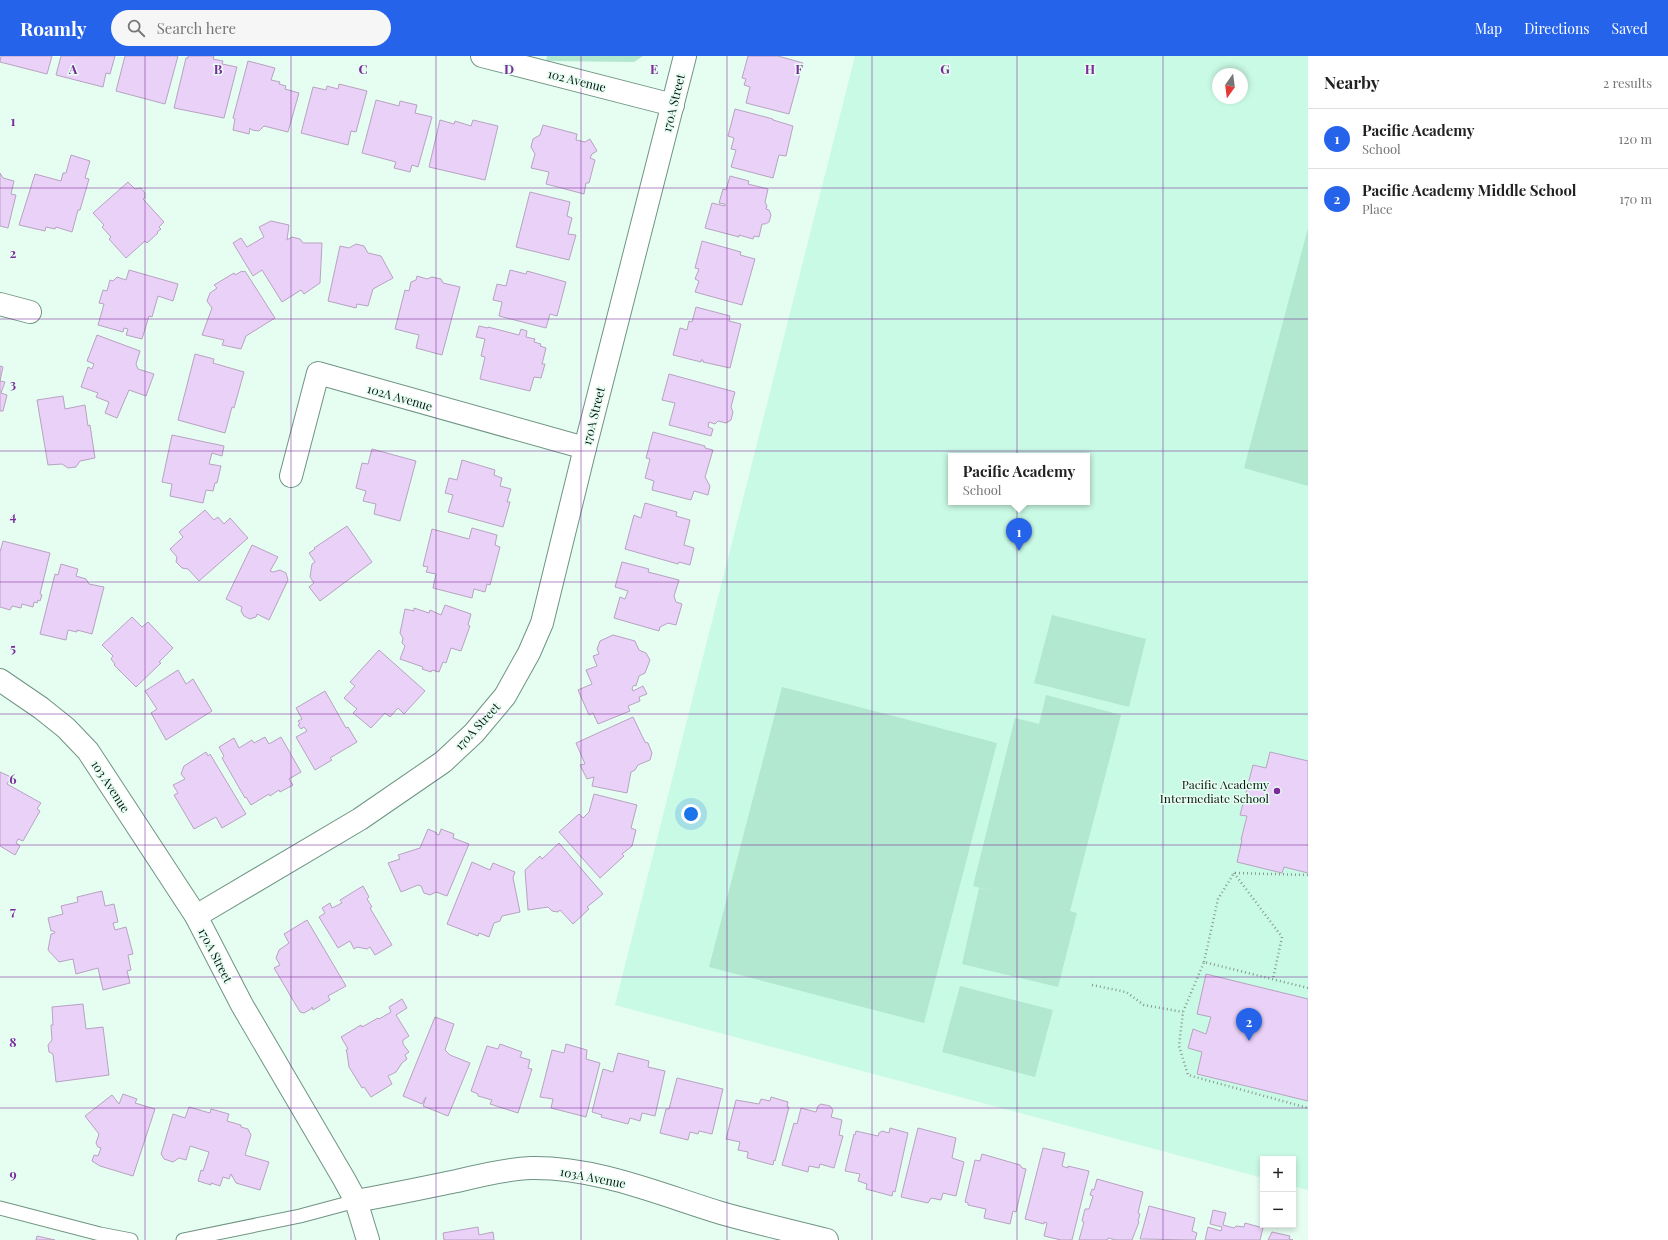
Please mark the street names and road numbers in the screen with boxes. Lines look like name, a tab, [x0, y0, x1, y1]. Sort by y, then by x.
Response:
street label: 102 Avenue	[546, 65, 608, 95]
street label: 170A Street	[658, 72, 688, 134]
street label: 102A Avenue	[366, 380, 434, 414]
street label: 170A Street	[578, 385, 608, 447]
street label: 170A Street	[451, 698, 504, 753]
street label: 103 Avenue	[88, 757, 134, 815]
street label: 170A Street	[195, 925, 237, 986]
street label: 103A Avenue	[559, 1163, 627, 1191]

